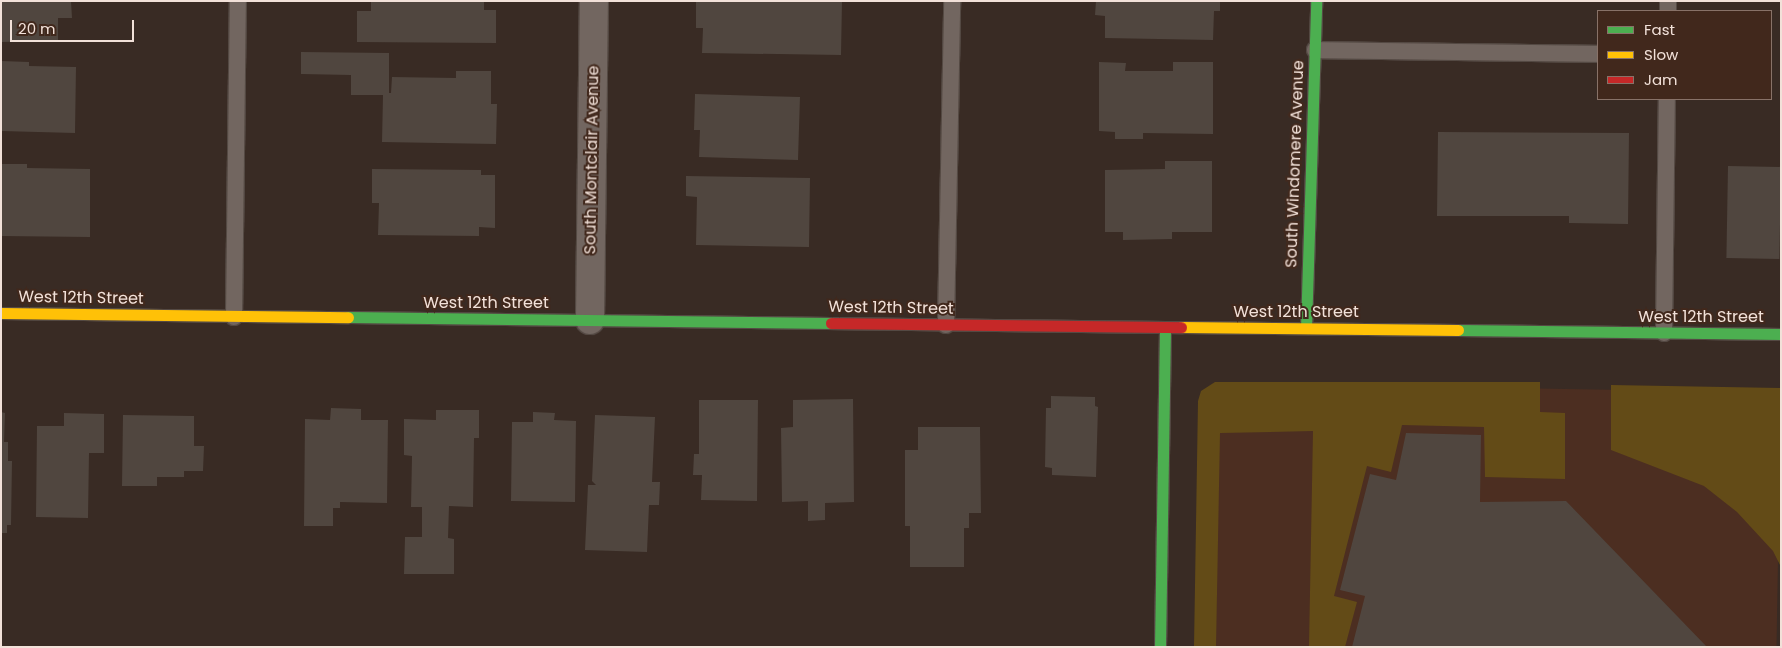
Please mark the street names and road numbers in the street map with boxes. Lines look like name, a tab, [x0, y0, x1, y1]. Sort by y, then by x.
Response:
street label: South Windomere Avenue	[1282, 60, 1308, 268]
street label: South Montclair Avenue	[581, 65, 603, 255]
street label: West 12th Street	[18, 287, 144, 309]
street label: West 12th Street	[423, 293, 549, 313]
street label: West 12th Street	[828, 297, 954, 319]
street label: West 12th Street	[1233, 302, 1359, 322]
street label: West 12th Street	[1638, 307, 1764, 327]

